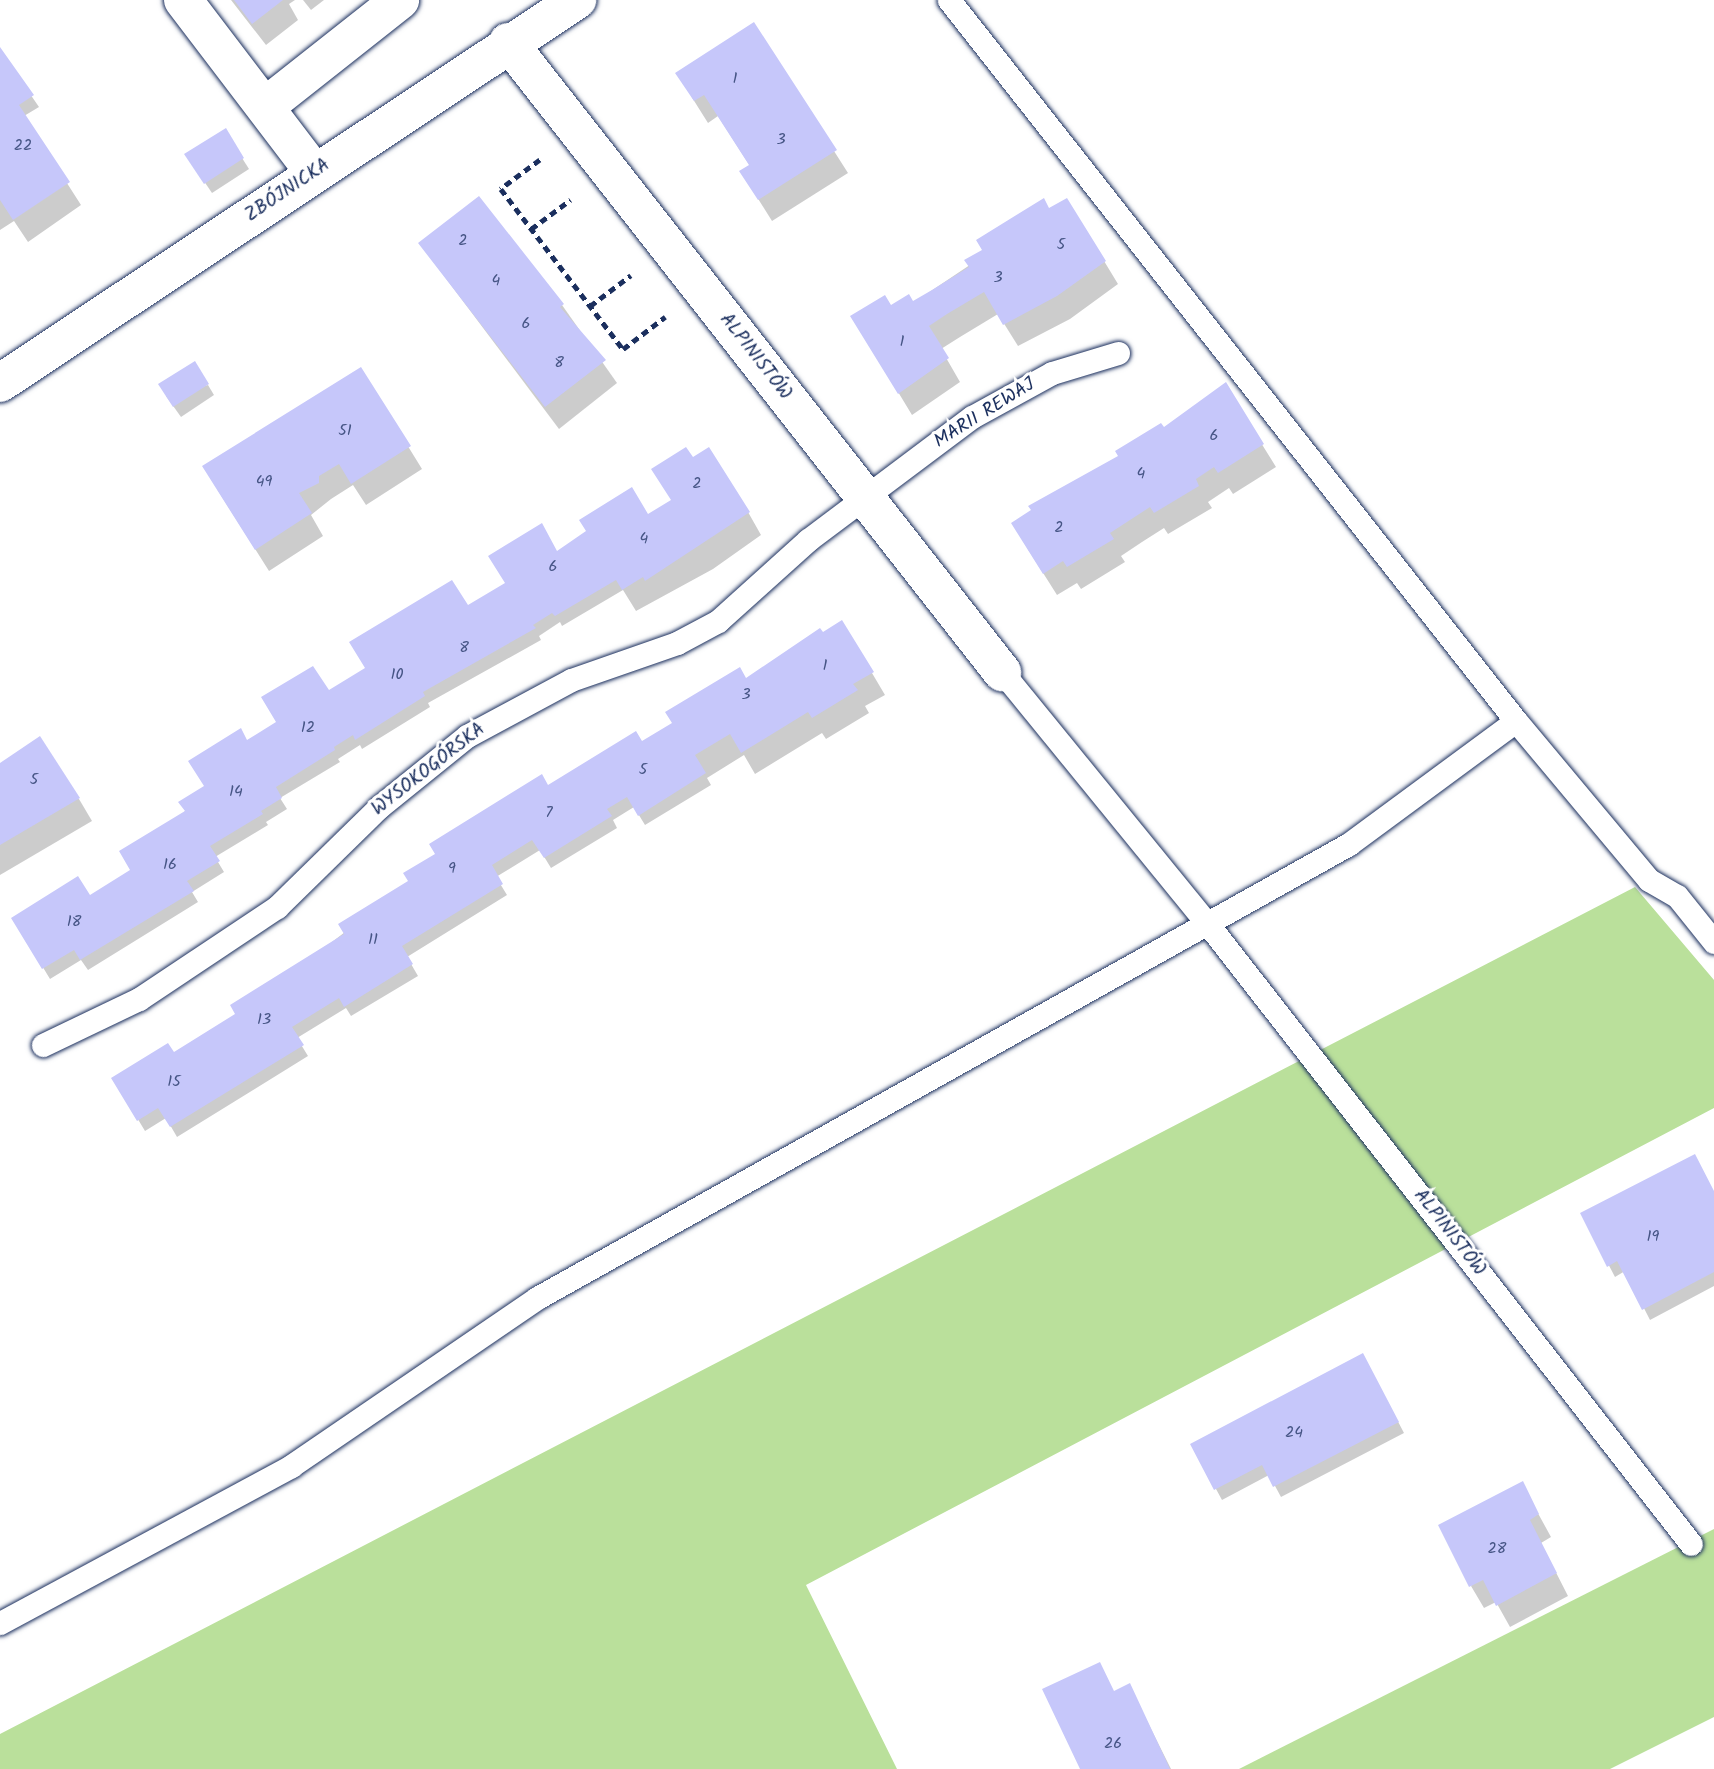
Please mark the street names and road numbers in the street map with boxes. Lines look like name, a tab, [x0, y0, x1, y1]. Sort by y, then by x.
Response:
street label: ZBÓJNICKA	[241, 154, 335, 228]
street label: ALPINISTÓW	[714, 309, 796, 405]
street label: MARII REWAJ	[930, 374, 1040, 454]
street label: WYSOKOGÓRSKA	[368, 719, 490, 821]
street label: ALPINISTÓW	[1408, 1185, 1490, 1281]

